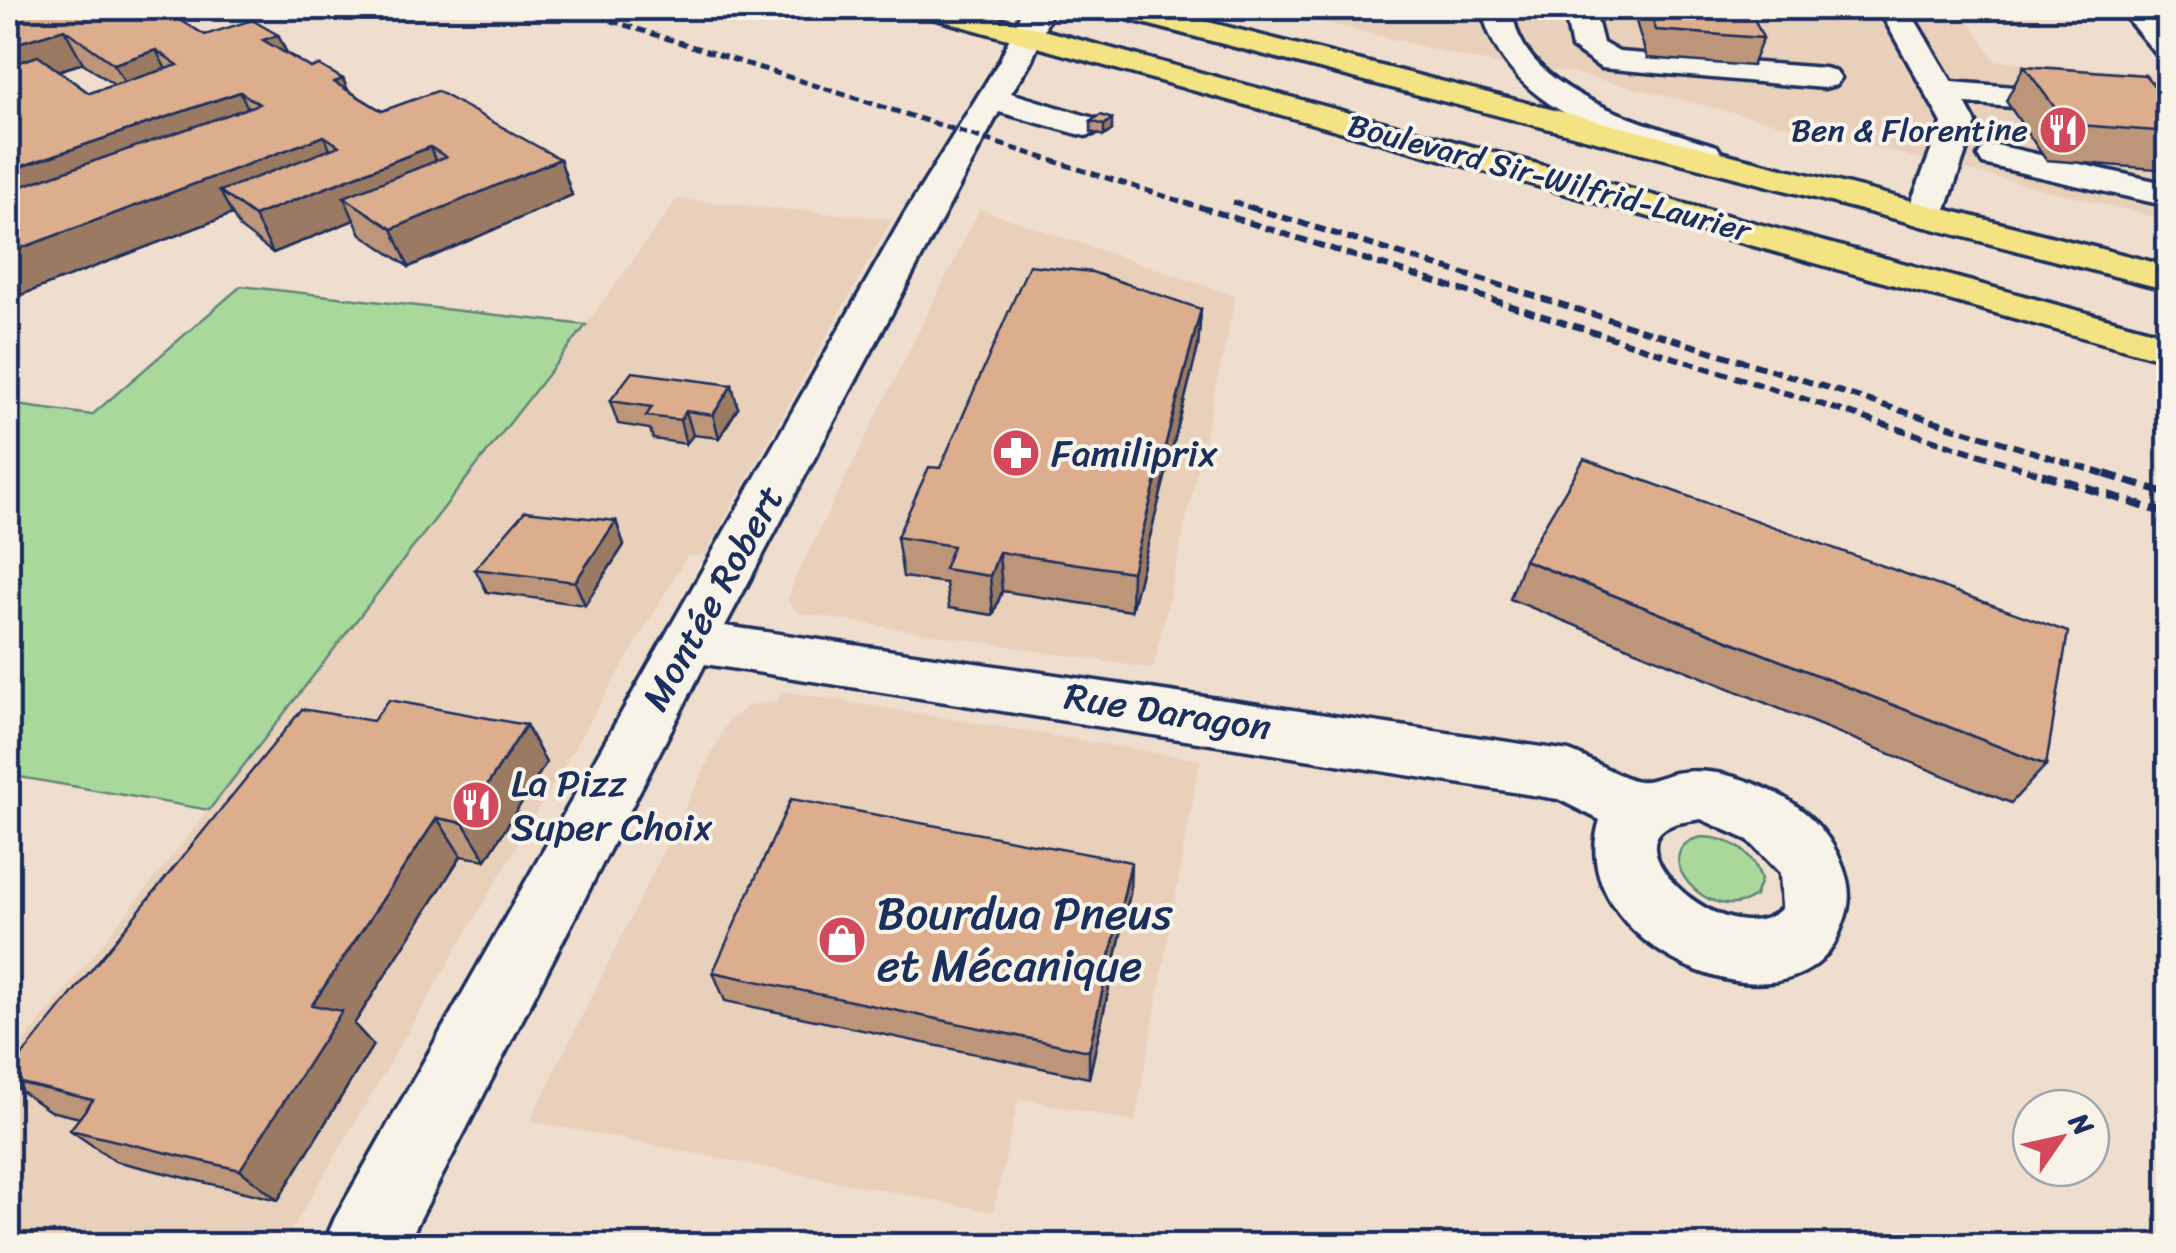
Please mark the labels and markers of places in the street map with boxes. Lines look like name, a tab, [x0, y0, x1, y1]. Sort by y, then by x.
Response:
place label: Ben & Florentine	[1791, 102, 2028, 159]
restaurant icon: Ben & Florentine	[2037, 104, 2089, 156]
place label: Familiprix	[1051, 420, 1218, 487]
pharmacy icon: Familiprix	[990, 427, 1042, 479]
place label: La Pizz Super Choix	[511, 750, 713, 861]
restaurant icon: La Pizz Super Choix	[450, 779, 502, 831]
place label: Bourdua Pneus et Mécanique	[877, 874, 1173, 1006]
shop icon: Bourdua Pneus et Mécanique	[816, 914, 868, 966]

